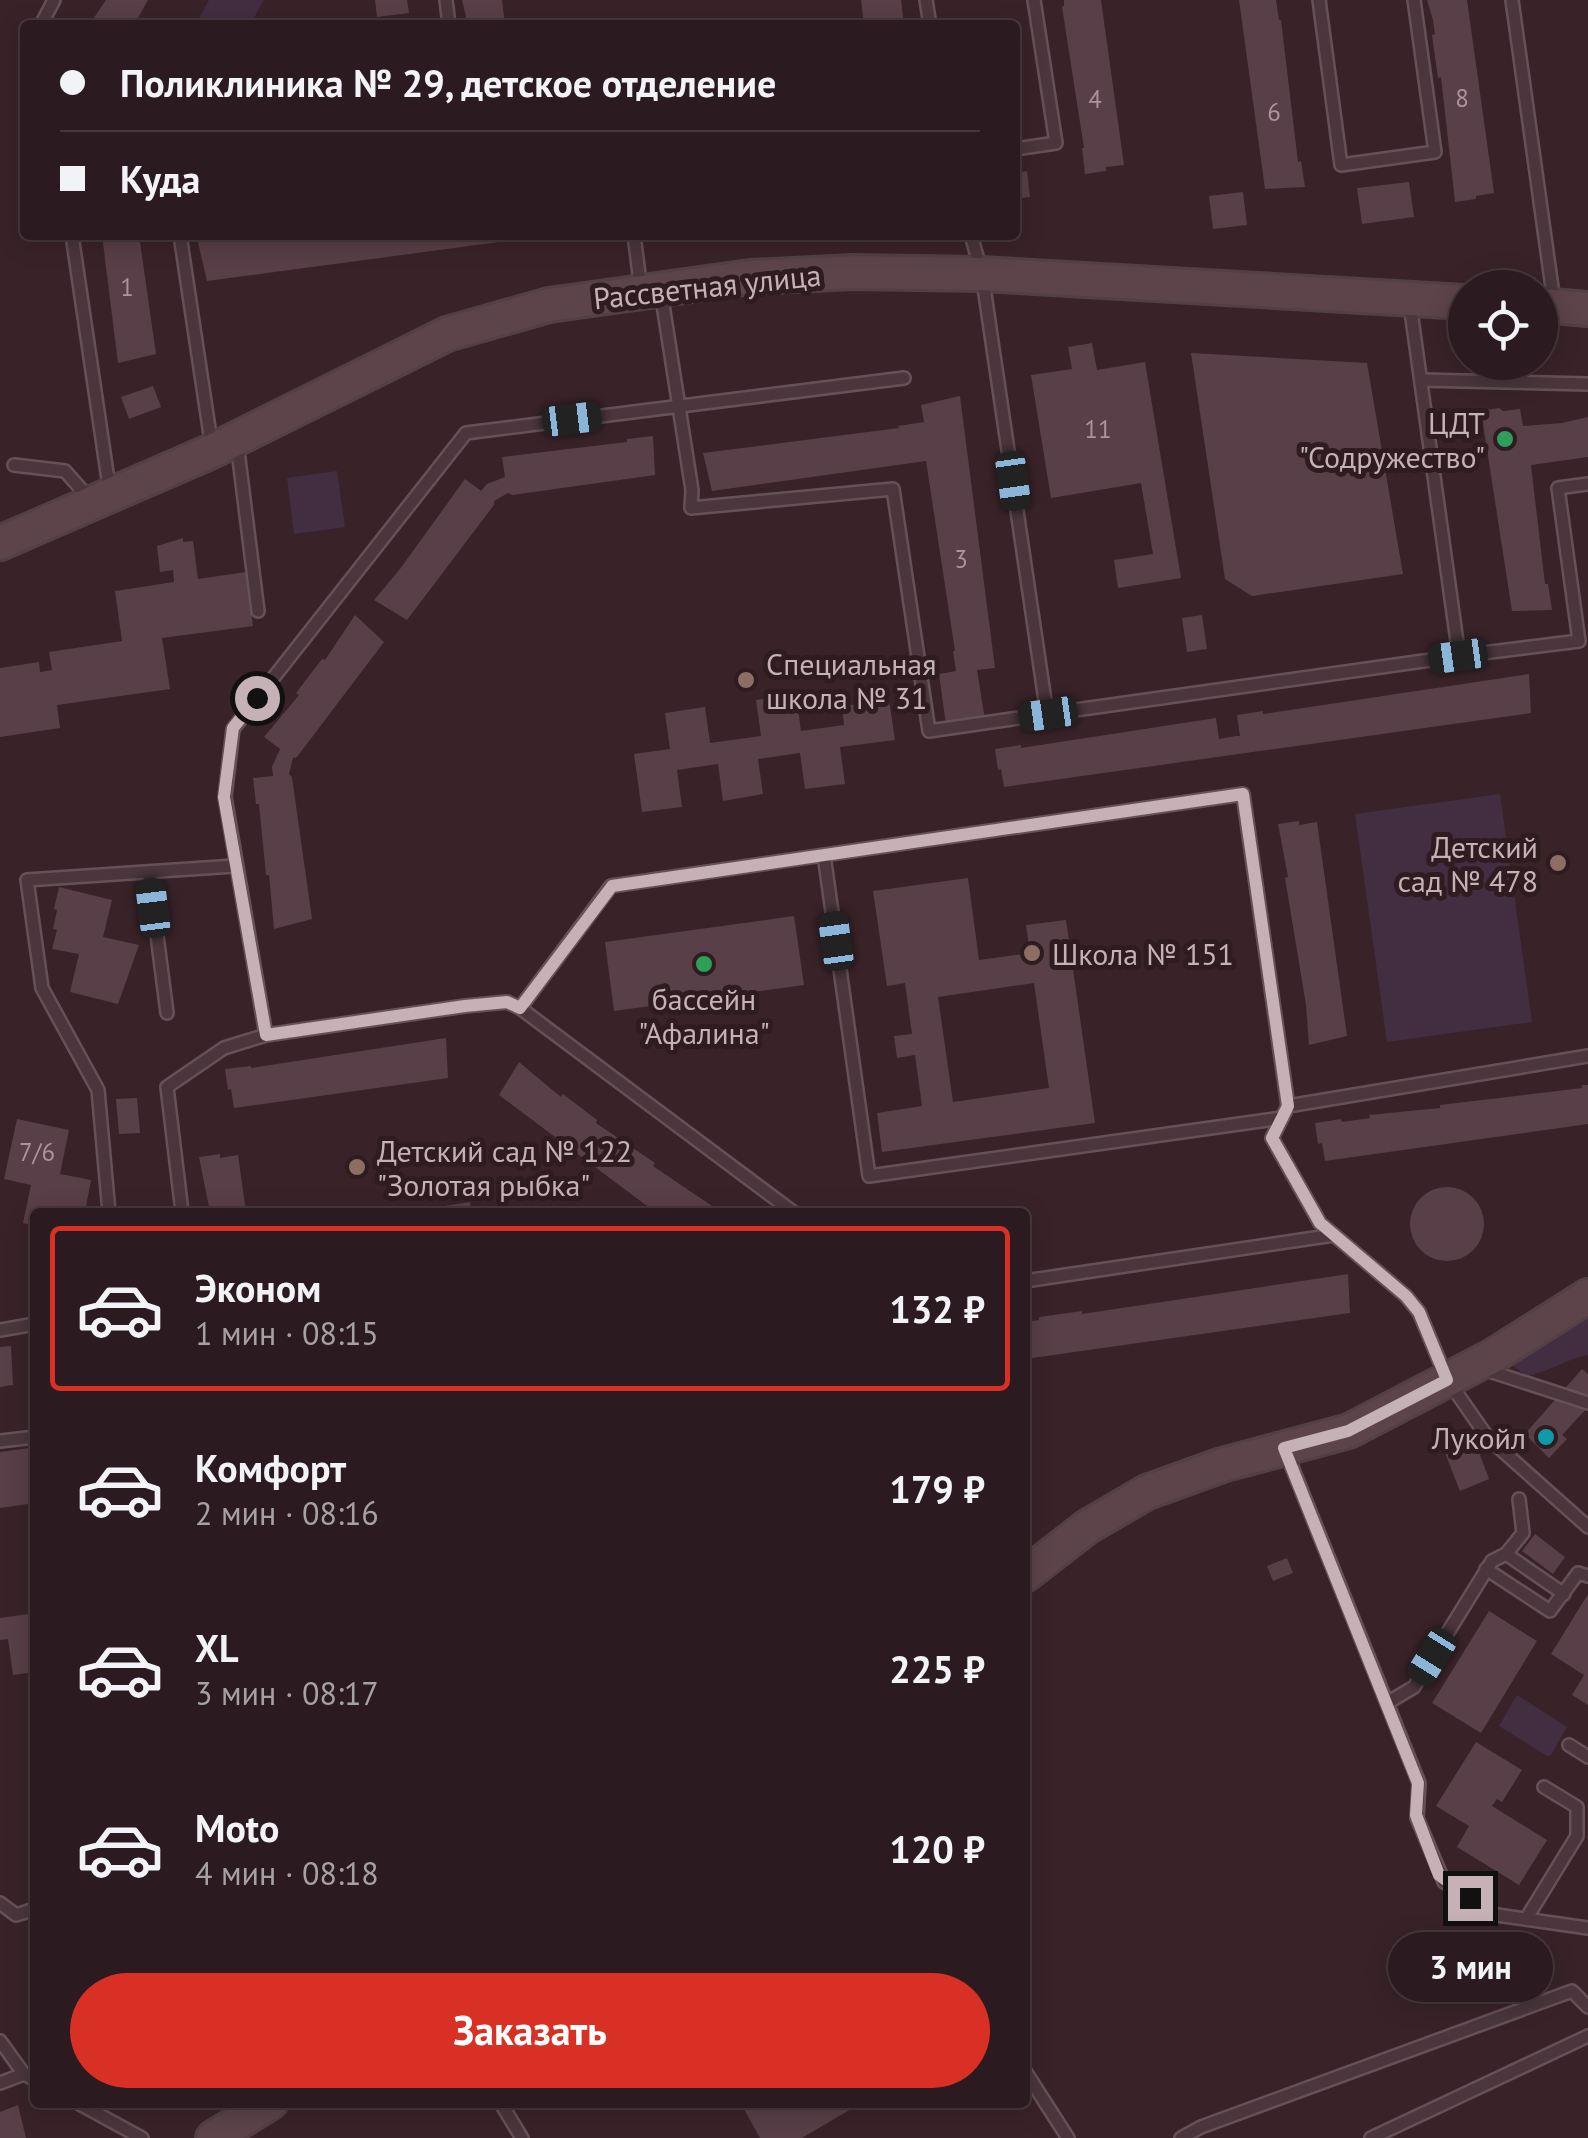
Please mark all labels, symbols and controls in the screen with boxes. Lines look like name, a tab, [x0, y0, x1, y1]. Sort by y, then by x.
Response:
text: Поликлиника № 29, детское отделение	[120, 58, 776, 107]
house number: 8	[1455, 82, 1469, 114]
house number: 4	[1088, 83, 1102, 115]
house number: 6	[1267, 96, 1281, 128]
text: Куда	[120, 154, 200, 203]
street label: Рассветная улица	[591, 255, 823, 317]
map controls	[1448, 270, 1558, 380]
button: locate	[1448, 270, 1558, 380]
house number: 1	[120, 271, 134, 303]
car	[540, 400, 604, 438]
place label: ЦДТ "Содружество"	[1299, 403, 1485, 476]
house number: 11	[1084, 413, 1112, 445]
marker: ЦДТ "Содружество"	[1494, 428, 1516, 450]
car	[994, 449, 1032, 513]
house number: 3	[954, 543, 968, 575]
car	[1426, 637, 1490, 675]
place label: Специальная школа № 31	[766, 644, 936, 717]
marker: Специальная школа № 31	[735, 669, 757, 691]
route start	[235, 676, 280, 721]
car	[1016, 695, 1080, 733]
place label: Детский сад № 478	[1398, 827, 1538, 900]
marker: Детский сад № 478	[1547, 852, 1569, 874]
car	[134, 876, 172, 940]
car	[817, 909, 855, 973]
place label: Школа № 151	[1052, 934, 1234, 973]
marker: Школа № 151	[1021, 942, 1043, 964]
marker: бассейн "Афалина"	[693, 953, 715, 975]
place label: бассейн "Афалина"	[638, 979, 770, 1052]
place label: Детский сад № 122 "Золотая рыбка"	[377, 1131, 632, 1204]
house number: 7/6	[19, 1136, 55, 1168]
marker: Детский сад № 122 "Золотая рыбка"	[346, 1156, 368, 1178]
text: Эконом	[195, 1263, 321, 1312]
icon: car	[75, 1264, 165, 1354]
text: 132 ₽	[889, 1284, 985, 1333]
text: 1 мин · 08:15	[195, 1312, 379, 1354]
place label: Лукойл	[1431, 1418, 1526, 1457]
marker: Лукойл	[1535, 1426, 1557, 1448]
text: Комфорт	[195, 1443, 346, 1492]
icon: car	[75, 1444, 165, 1534]
text: 179 ₽	[889, 1464, 985, 1513]
text: 2 мин · 08:16	[195, 1492, 379, 1534]
text: XL	[195, 1623, 239, 1672]
icon: car	[75, 1624, 165, 1714]
car	[1403, 1624, 1461, 1690]
text: 225 ₽	[889, 1644, 985, 1693]
text: 3 мин · 08:17	[195, 1672, 379, 1714]
text: Moto	[195, 1803, 279, 1852]
icon: car	[75, 1804, 165, 1894]
text: 120 ₽	[889, 1824, 985, 1873]
text: 4 мин · 08:18	[195, 1852, 379, 1894]
route end	[1448, 1876, 1493, 1921]
callout: 3 мин	[1388, 1933, 1552, 2003]
text: 3 мин	[1429, 1946, 1512, 1988]
button: Заказать	[70, 1973, 990, 2088]

